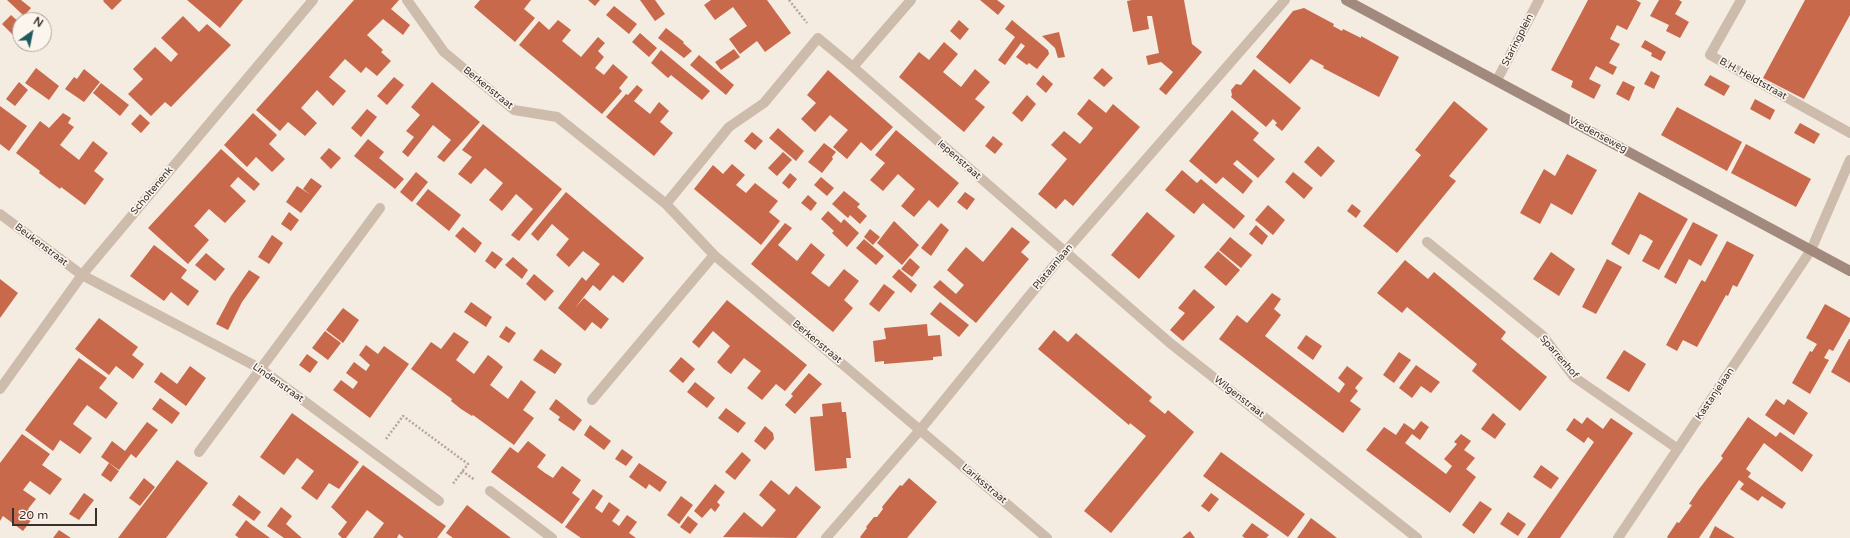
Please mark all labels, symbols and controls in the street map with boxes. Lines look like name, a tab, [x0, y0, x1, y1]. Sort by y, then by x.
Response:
north arrow	[12, 12, 52, 52]
street label: Staringplein	[1500, 12, 1536, 68]
text: N	[31, 14, 46, 30]
street label: B.H. Heldtstraat	[1717, 56, 1789, 102]
street label: Berkenstraat	[461, 64, 515, 112]
street label: Vredenseweg	[1567, 115, 1629, 155]
street label: Iepenstraat	[935, 138, 983, 182]
street label: Scholtenenk	[128, 165, 176, 217]
street label: Beukenstraat	[12, 221, 70, 269]
street label: Plataanlaan	[1031, 242, 1075, 292]
street label: Berkenstraat	[790, 318, 844, 366]
street label: Sparrenhof	[1537, 333, 1581, 381]
street label: Lindenstraat	[250, 361, 306, 405]
street label: Kastanjelaan	[1693, 366, 1737, 422]
street label: Wilgenstraat	[1212, 374, 1266, 420]
street label: Lariksstraat	[959, 462, 1009, 506]
scale bar	[14, 500, 99, 526]
text: 20 m	[19, 508, 48, 522]

